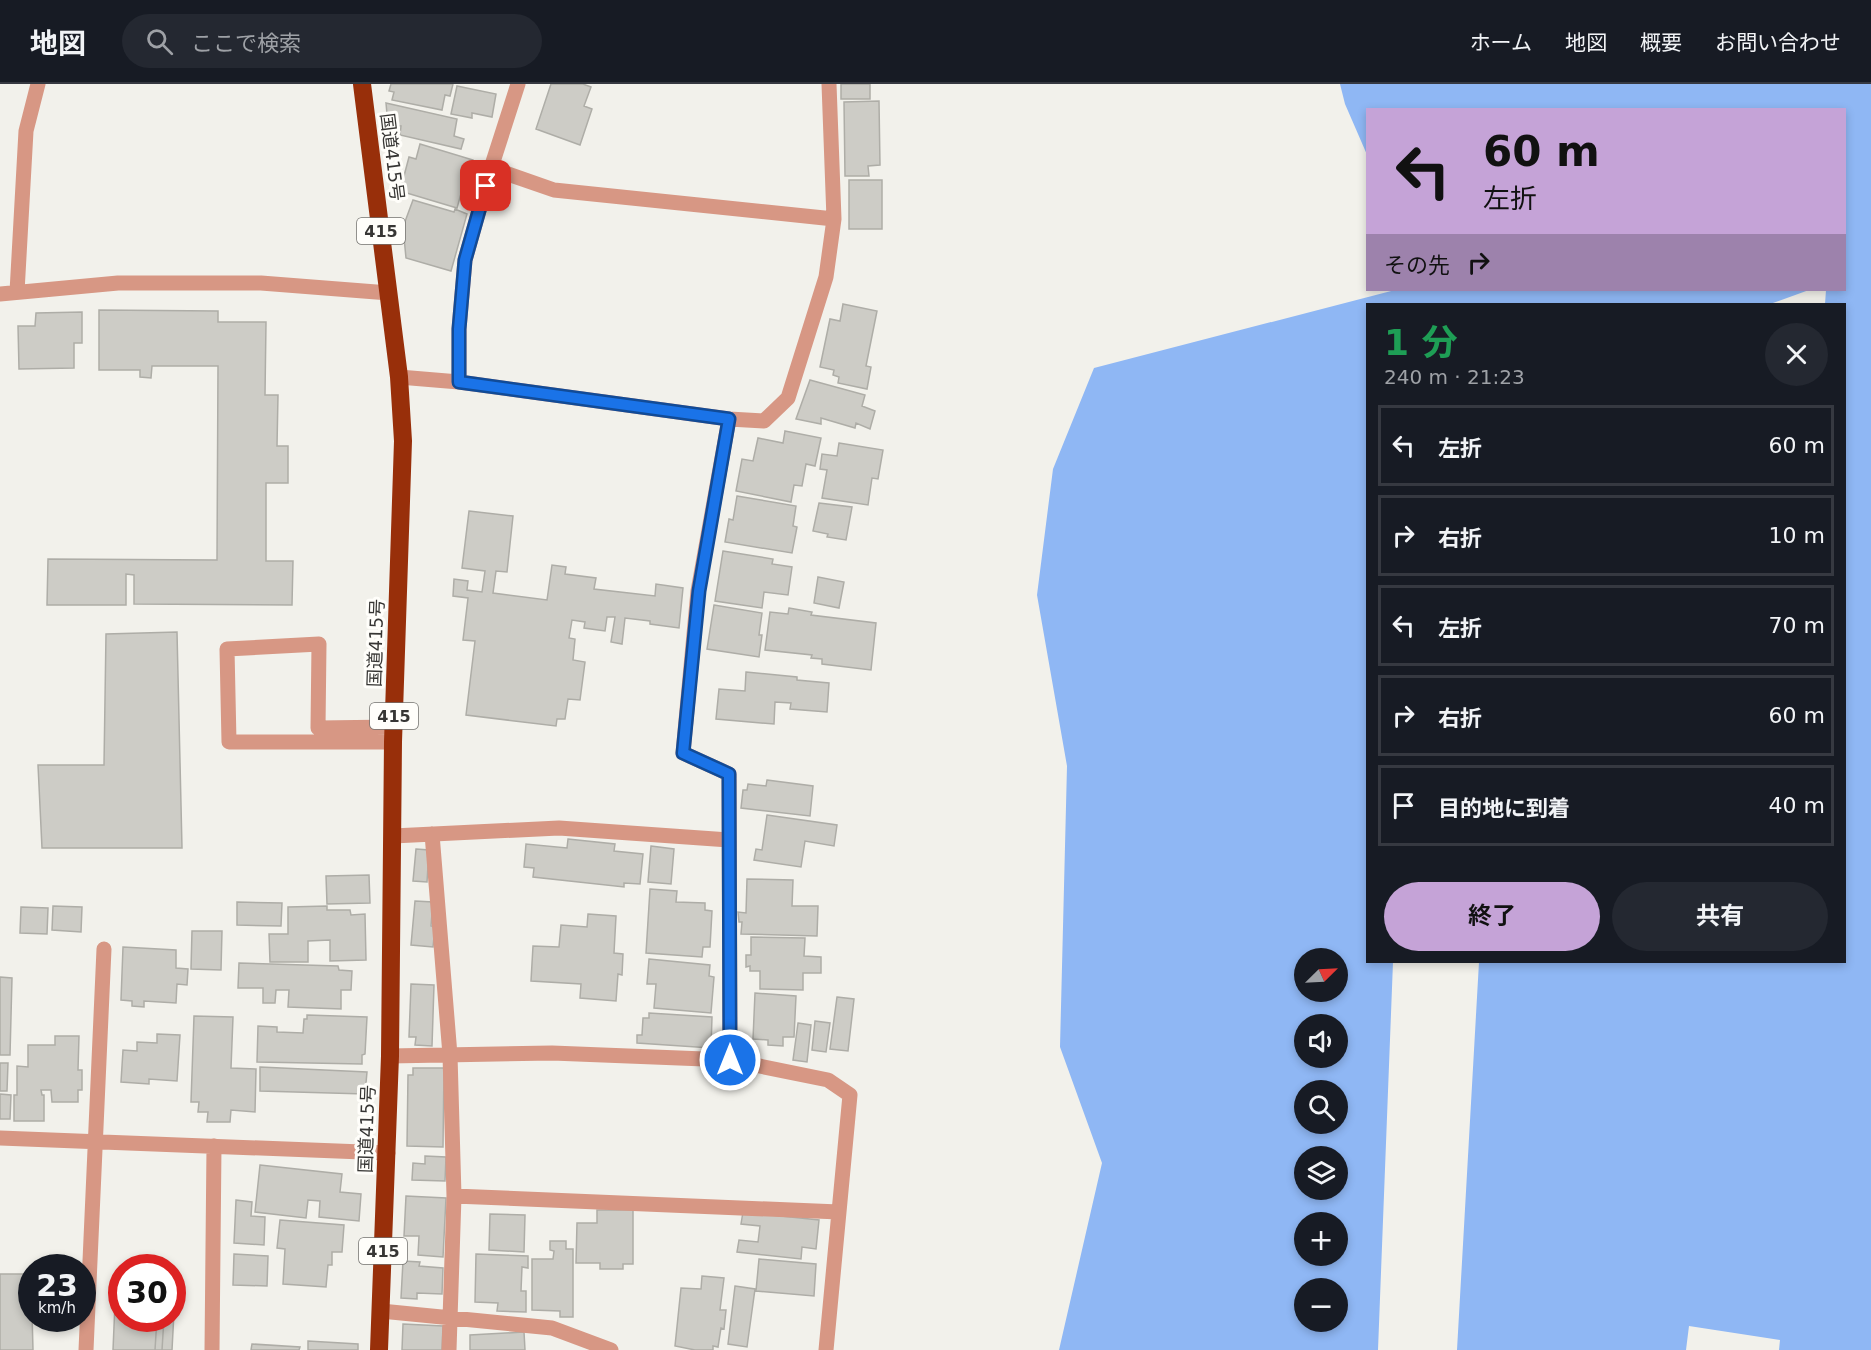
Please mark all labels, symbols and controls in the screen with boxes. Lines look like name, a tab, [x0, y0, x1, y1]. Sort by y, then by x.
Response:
search box	[122, 14, 542, 68]
icon: search	[143, 25, 176, 58]
text: 地図	[30, 27, 86, 60]
text: ここで検索	[191, 31, 301, 56]
text: ホーム	[1470, 31, 1532, 55]
text: 地図	[1565, 31, 1607, 55]
text: 概要	[1640, 31, 1682, 55]
text: お問い合わせ	[1715, 31, 1841, 55]
street label: 国道415号	[377, 112, 408, 202]
text: 60 m	[1483, 127, 1600, 176]
icon: left	[1384, 132, 1462, 210]
pin	[460, 160, 511, 211]
icon: arrive	[469, 169, 502, 202]
text: 左折	[1483, 183, 1537, 214]
road number: 415	[357, 218, 405, 244]
icon: right	[1462, 246, 1495, 279]
text: その先	[1384, 253, 1450, 278]
text: 1 分	[1384, 322, 1458, 363]
button: close	[1765, 323, 1828, 386]
text: 240 m · 21:23	[1384, 365, 1525, 389]
icon: left	[1387, 429, 1420, 462]
text: 60 m	[1769, 433, 1825, 458]
text: 左折	[1438, 436, 1482, 461]
icon: right	[1387, 519, 1420, 552]
text: 10 m	[1769, 523, 1825, 548]
text: 右折	[1438, 526, 1482, 551]
street label: 国道415号	[363, 598, 388, 688]
icon: left	[1387, 609, 1420, 642]
text: 70 m	[1769, 613, 1825, 638]
text: 左折	[1438, 616, 1482, 641]
icon: right	[1387, 699, 1420, 732]
road number: 415	[370, 703, 418, 729]
text: 60 m	[1769, 703, 1825, 728]
text: 右折	[1438, 706, 1482, 731]
icon: arrive	[1387, 789, 1420, 822]
text: 40 m	[1769, 793, 1825, 818]
text: 目的地に到着	[1438, 796, 1570, 821]
button: 終了	[1384, 882, 1600, 951]
button: 共有	[1612, 882, 1828, 951]
north arrow	[1294, 948, 1348, 1002]
map controls	[1294, 948, 1348, 1332]
button: sound	[1294, 1014, 1348, 1068]
position arrow	[698, 1028, 762, 1092]
button: search	[1294, 1080, 1348, 1134]
street label: 国道415号	[354, 1084, 379, 1174]
button: layers	[1294, 1146, 1348, 1200]
button: +	[1294, 1212, 1348, 1266]
road number: 415	[359, 1238, 407, 1264]
speed limit sign: 30	[108, 1254, 186, 1332]
text: 23	[36, 1268, 78, 1303]
button: −	[1294, 1278, 1348, 1332]
text: km/h	[38, 1299, 76, 1317]

